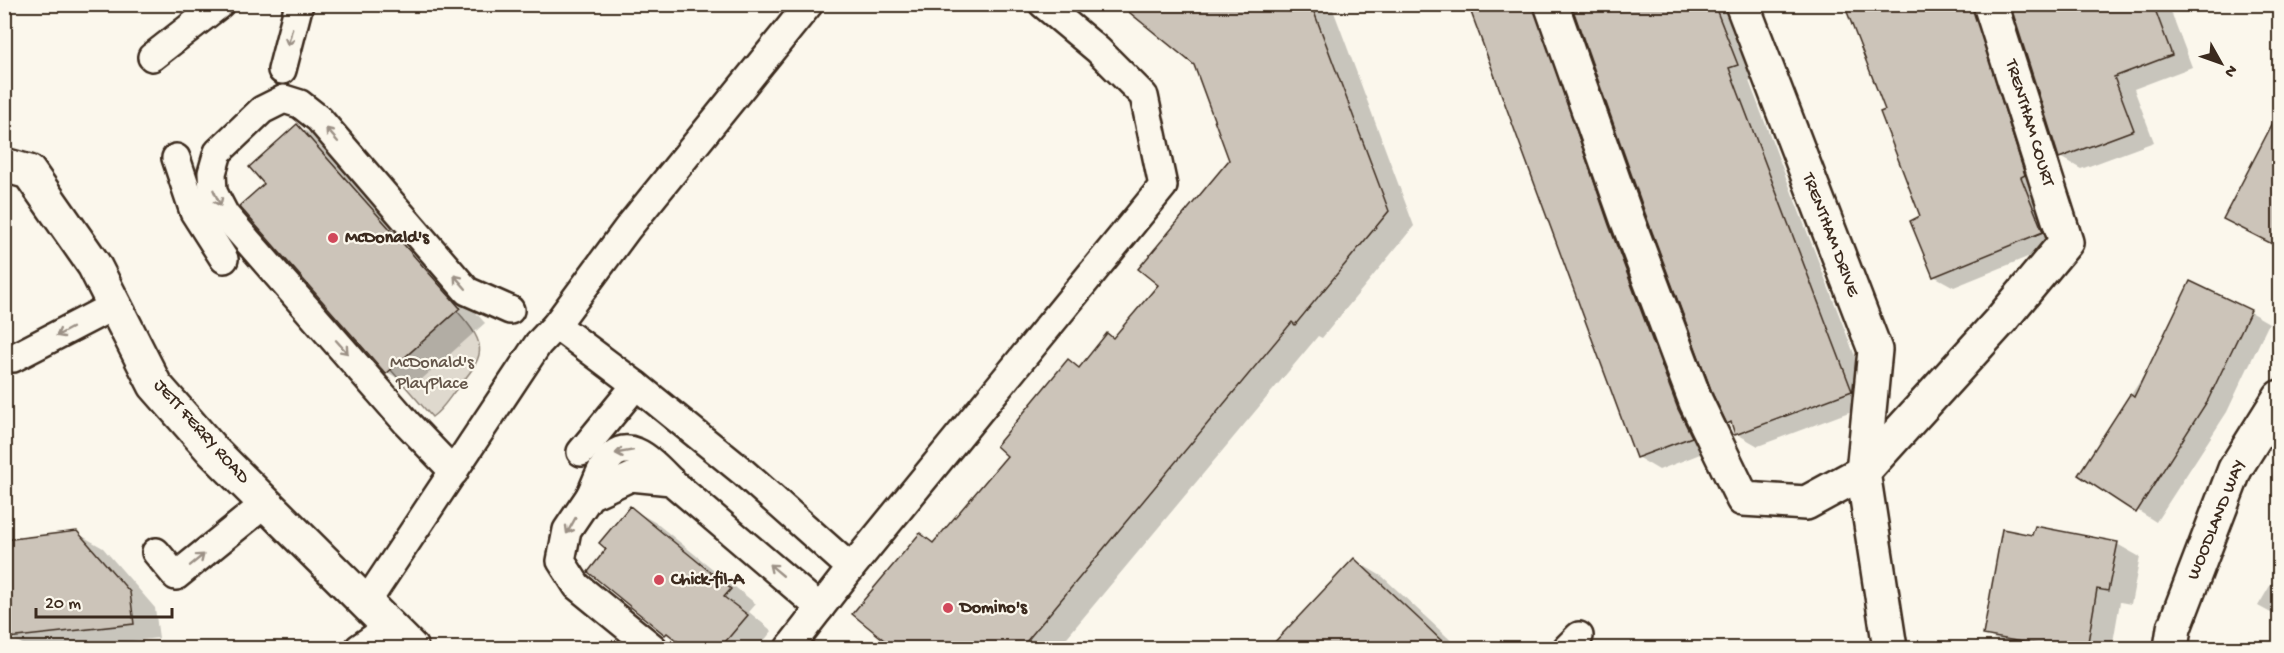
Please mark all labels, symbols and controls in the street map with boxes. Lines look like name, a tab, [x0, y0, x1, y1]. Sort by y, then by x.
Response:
one-way arrow	[284, 27, 296, 46]
north arrow	[2191, 33, 2251, 93]
street label: TRENTHAM COURT	[1999, 56, 2059, 190]
text: N	[2219, 60, 2240, 81]
one-way arrow	[325, 128, 339, 143]
street label: TRENTHAM DRIVE	[1796, 169, 1863, 300]
one-way arrow	[212, 189, 223, 207]
place label: McDonald's	[345, 228, 430, 249]
marker: McDonald's	[326, 231, 340, 245]
one-way arrow	[453, 275, 467, 290]
one-way arrow	[56, 326, 73, 338]
one-way arrow	[335, 339, 349, 354]
park label: McDonald's PlayPlace	[390, 353, 475, 395]
street label: JETT FERRY ROAD	[149, 375, 254, 489]
one-way arrow	[615, 447, 634, 458]
street label: WOODLAND WAY	[2183, 457, 2251, 583]
one-way arrow	[565, 517, 577, 534]
one-way arrow	[188, 554, 204, 567]
one-way arrow	[769, 563, 784, 577]
place label: Chick-fil-A	[670, 570, 745, 591]
marker: Chick-fil-A	[652, 573, 666, 587]
scale bar	[36, 581, 172, 619]
text: 20 m	[45, 594, 81, 615]
place label: Domino's	[958, 598, 1028, 619]
marker: Domino's	[941, 601, 955, 615]

